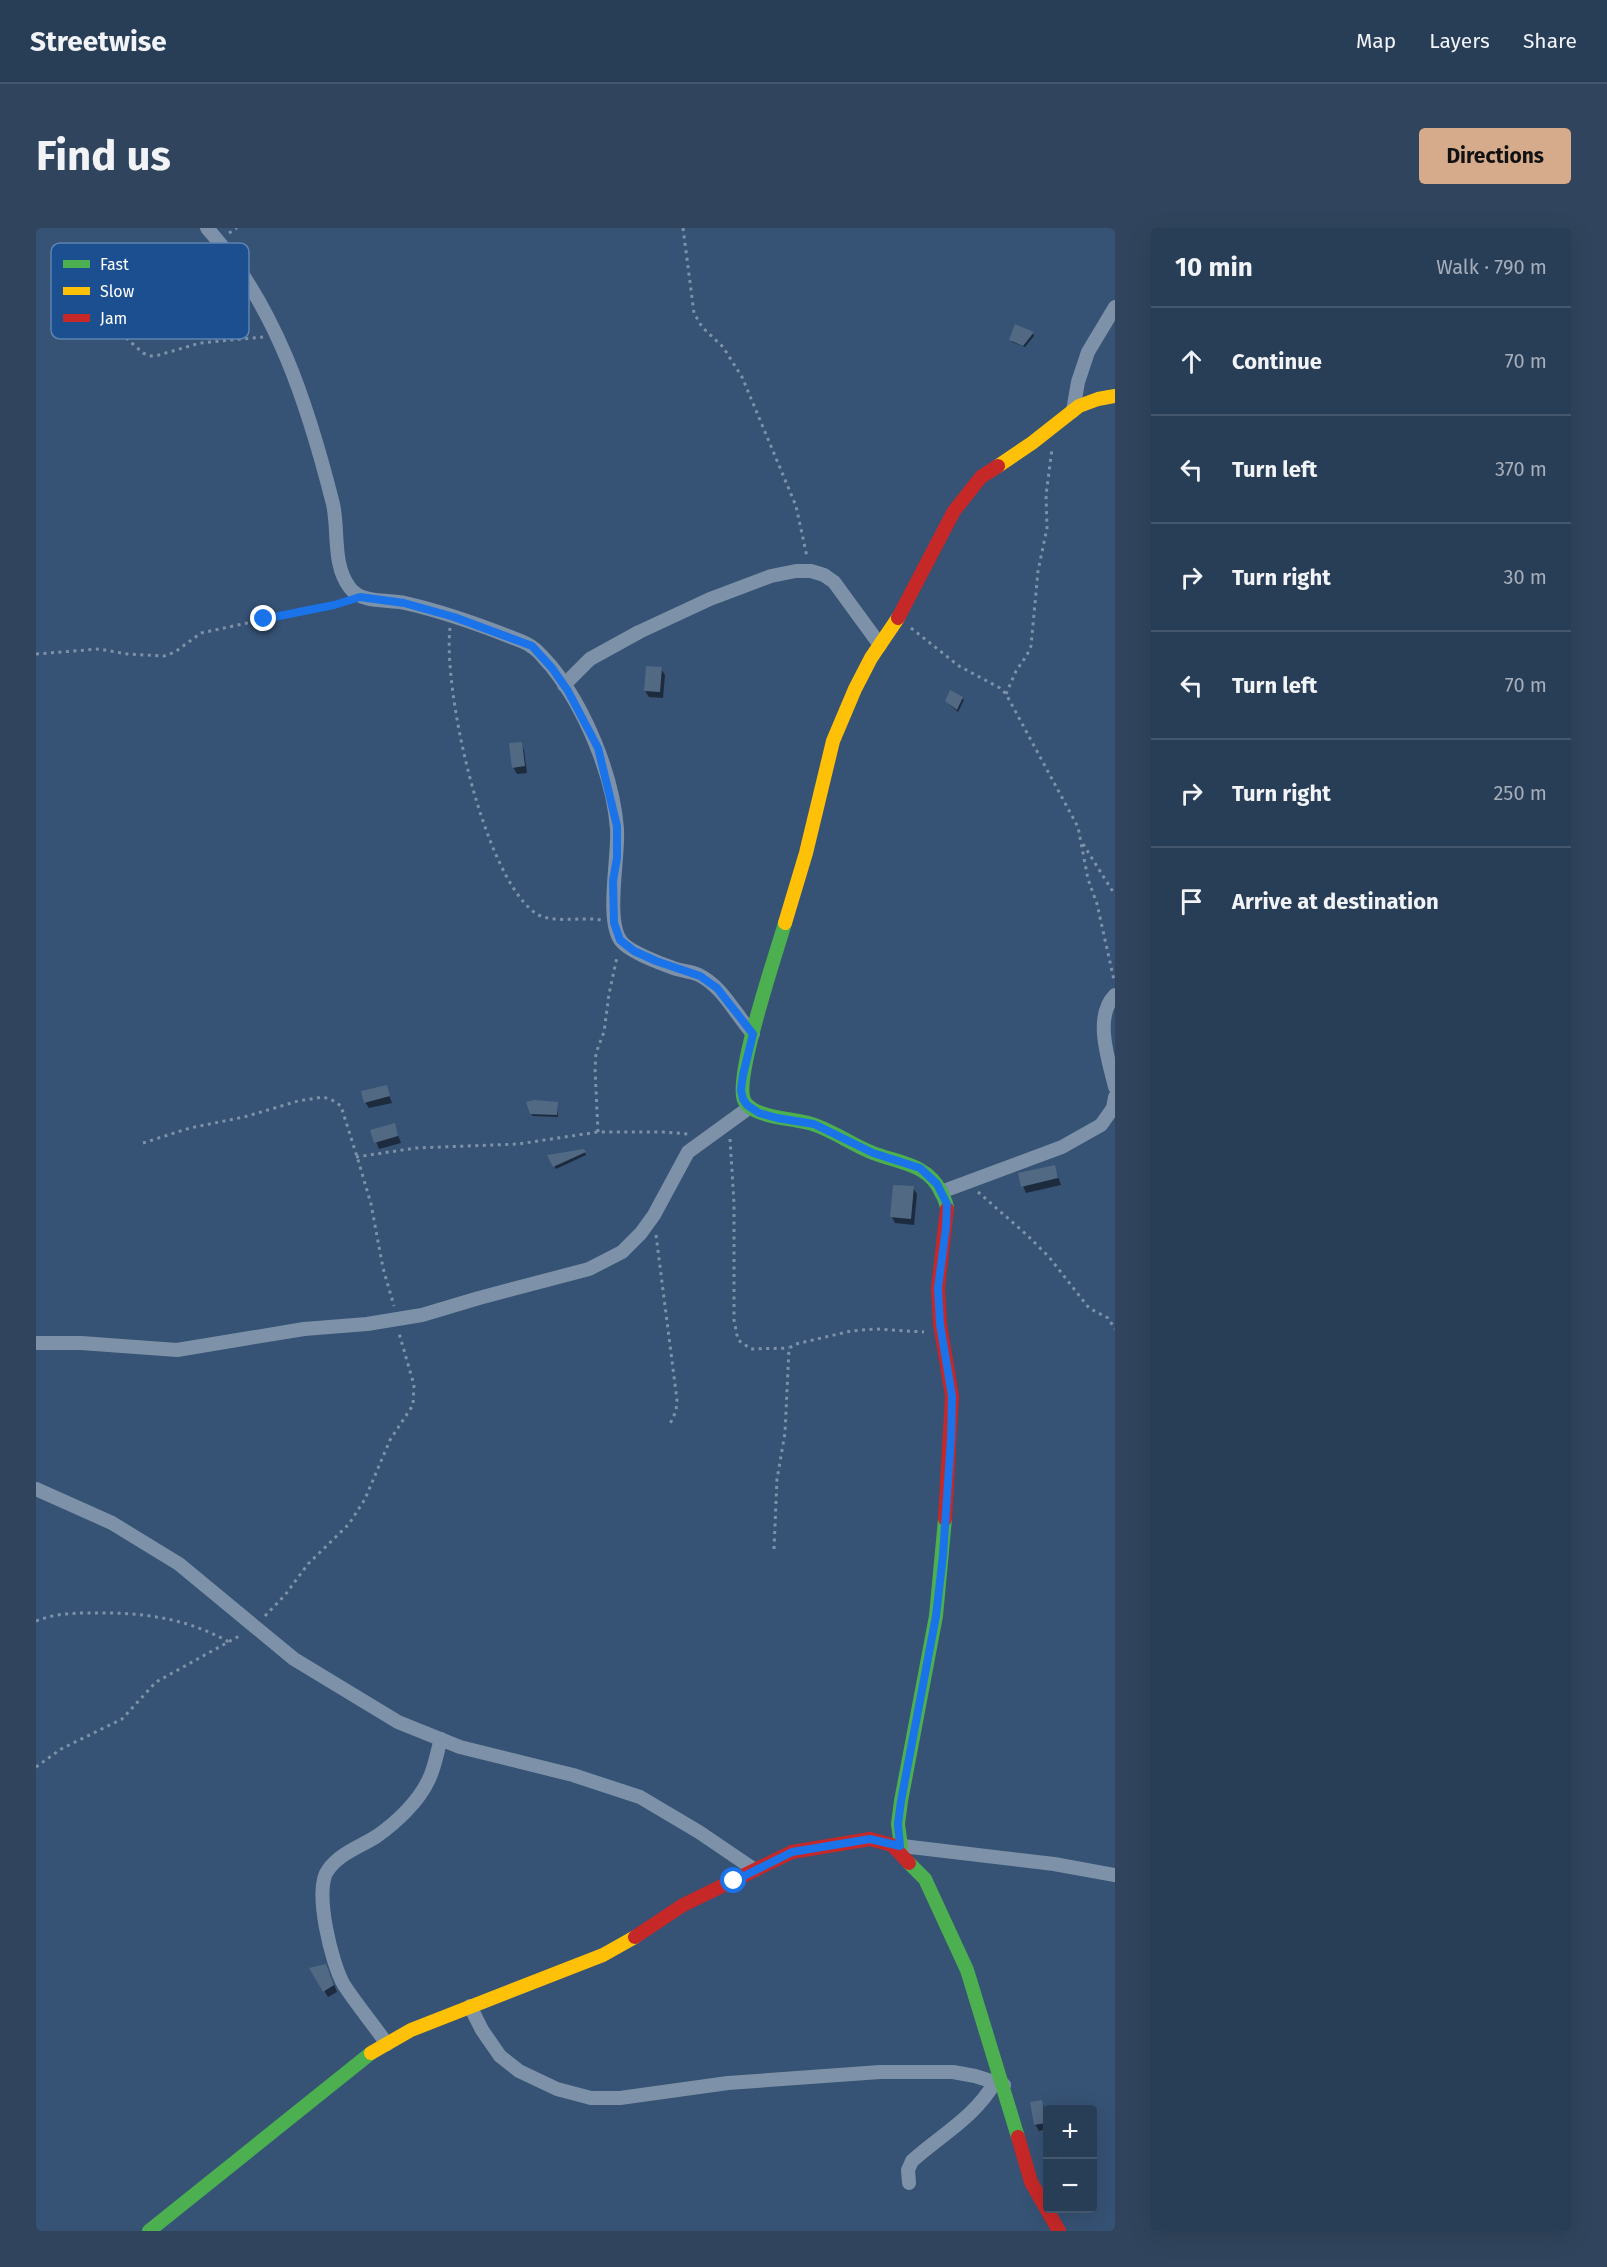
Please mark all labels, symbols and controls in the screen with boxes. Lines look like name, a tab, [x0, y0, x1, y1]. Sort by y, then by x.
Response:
text: Streetwise	[30, 25, 167, 58]
text: Map	[1356, 28, 1396, 54]
text: Layers	[1429, 28, 1490, 54]
text: Share	[1523, 28, 1577, 54]
button: Directions	[1419, 128, 1571, 184]
text: Find us	[36, 131, 171, 181]
legend	[51, 243, 249, 339]
text: 10 min	[1175, 252, 1253, 283]
text: Fast	[100, 255, 129, 274]
text: Walk · 790 m	[1436, 255, 1547, 279]
text: Slow	[100, 282, 135, 301]
text: Jam	[100, 309, 127, 328]
icon: ahead	[1175, 345, 1208, 378]
text: Continue	[1232, 348, 1322, 375]
text: 70 m	[1505, 349, 1547, 373]
icon: left	[1175, 453, 1208, 486]
text: Turn left	[1232, 456, 1317, 483]
text: 370 m	[1495, 457, 1547, 481]
icon: right	[1175, 561, 1208, 594]
text: Turn right	[1232, 564, 1331, 591]
text: 30 m	[1503, 565, 1547, 589]
route end	[250, 605, 276, 631]
icon: left	[1175, 669, 1208, 702]
text: Turn left	[1232, 672, 1317, 699]
text: 70 m	[1505, 673, 1547, 697]
icon: right	[1175, 777, 1208, 810]
text: Turn right	[1232, 780, 1331, 807]
text: 250 m	[1493, 781, 1547, 805]
icon: arrive	[1175, 885, 1208, 918]
text: Arrive at destination	[1232, 888, 1439, 915]
route start	[720, 1867, 746, 1893]
map controls	[1043, 2105, 1097, 2213]
button: +	[1043, 2105, 1097, 2159]
button: −	[1043, 2159, 1097, 2213]

